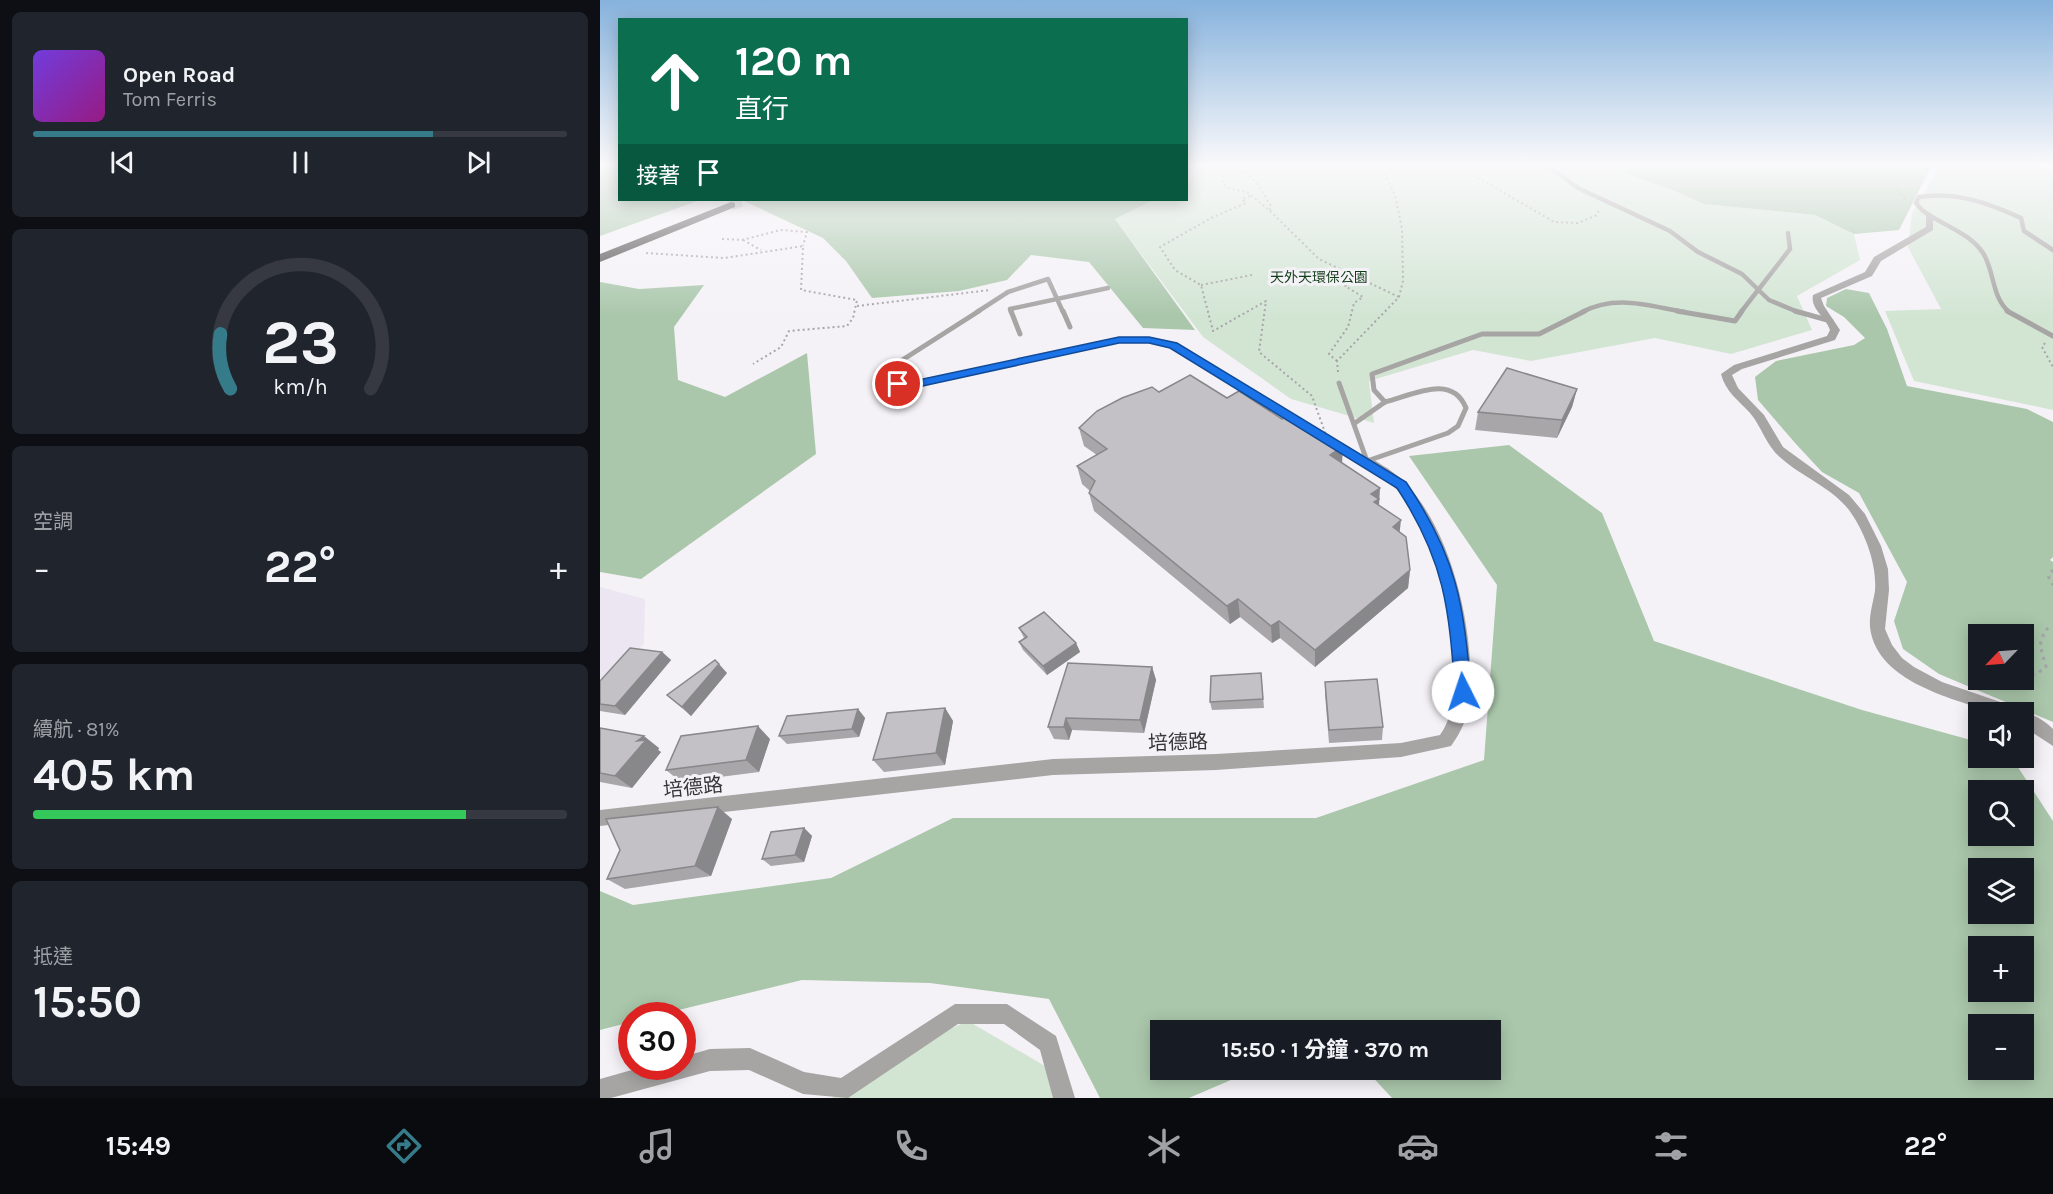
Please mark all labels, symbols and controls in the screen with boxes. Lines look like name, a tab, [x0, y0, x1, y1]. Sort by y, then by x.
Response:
text: 120 m	[735, 36, 852, 86]
icon: ahead	[636, 42, 714, 120]
text: Open Road	[123, 62, 235, 88]
text: Tom Ferris	[123, 88, 217, 111]
text: 直行	[735, 93, 789, 125]
icon: previous	[106, 146, 139, 179]
icon: pause	[284, 146, 317, 179]
icon: next	[462, 146, 495, 179]
icon: arrive	[692, 156, 725, 189]
text: 接著	[636, 163, 680, 189]
park label: 天外天環保公園	[1270, 269, 1368, 286]
text: 23	[262, 306, 338, 379]
pin	[872, 358, 923, 409]
icon: arrive	[881, 367, 914, 400]
text: km/h	[273, 374, 327, 399]
text: 空調	[33, 510, 73, 533]
text: 22°	[264, 541, 336, 593]
text: −	[33, 549, 50, 587]
text: +	[550, 549, 567, 587]
north arrow	[1968, 624, 2034, 690]
map controls	[1968, 624, 2034, 1080]
position arrow	[1431, 660, 1495, 724]
button: sound	[1968, 702, 2034, 768]
text: 續航 · 81%	[33, 718, 119, 741]
street label: 培德路	[1148, 730, 1208, 755]
text: 405 km	[33, 749, 195, 801]
street label: 培德路	[662, 773, 724, 802]
button: search	[1968, 780, 2034, 846]
button: layers	[1968, 858, 2034, 924]
button: +	[1968, 936, 2034, 1002]
text: 抵達	[33, 945, 73, 968]
text: 15:50	[33, 976, 142, 1028]
speed limit sign: 30	[618, 1002, 696, 1080]
button: −	[1968, 1014, 2034, 1080]
text: 15:50 · 1 分鐘 · 370 m	[1222, 1037, 1429, 1063]
icon: directions	[383, 1125, 425, 1167]
icon: music	[636, 1125, 678, 1167]
icon: phone	[890, 1125, 932, 1167]
icon: climate	[1143, 1125, 1185, 1167]
icon: car	[1397, 1125, 1439, 1167]
icon: filters	[1650, 1125, 1692, 1167]
text: 15:49	[106, 1130, 171, 1162]
text: 22°	[1904, 1130, 1947, 1162]

